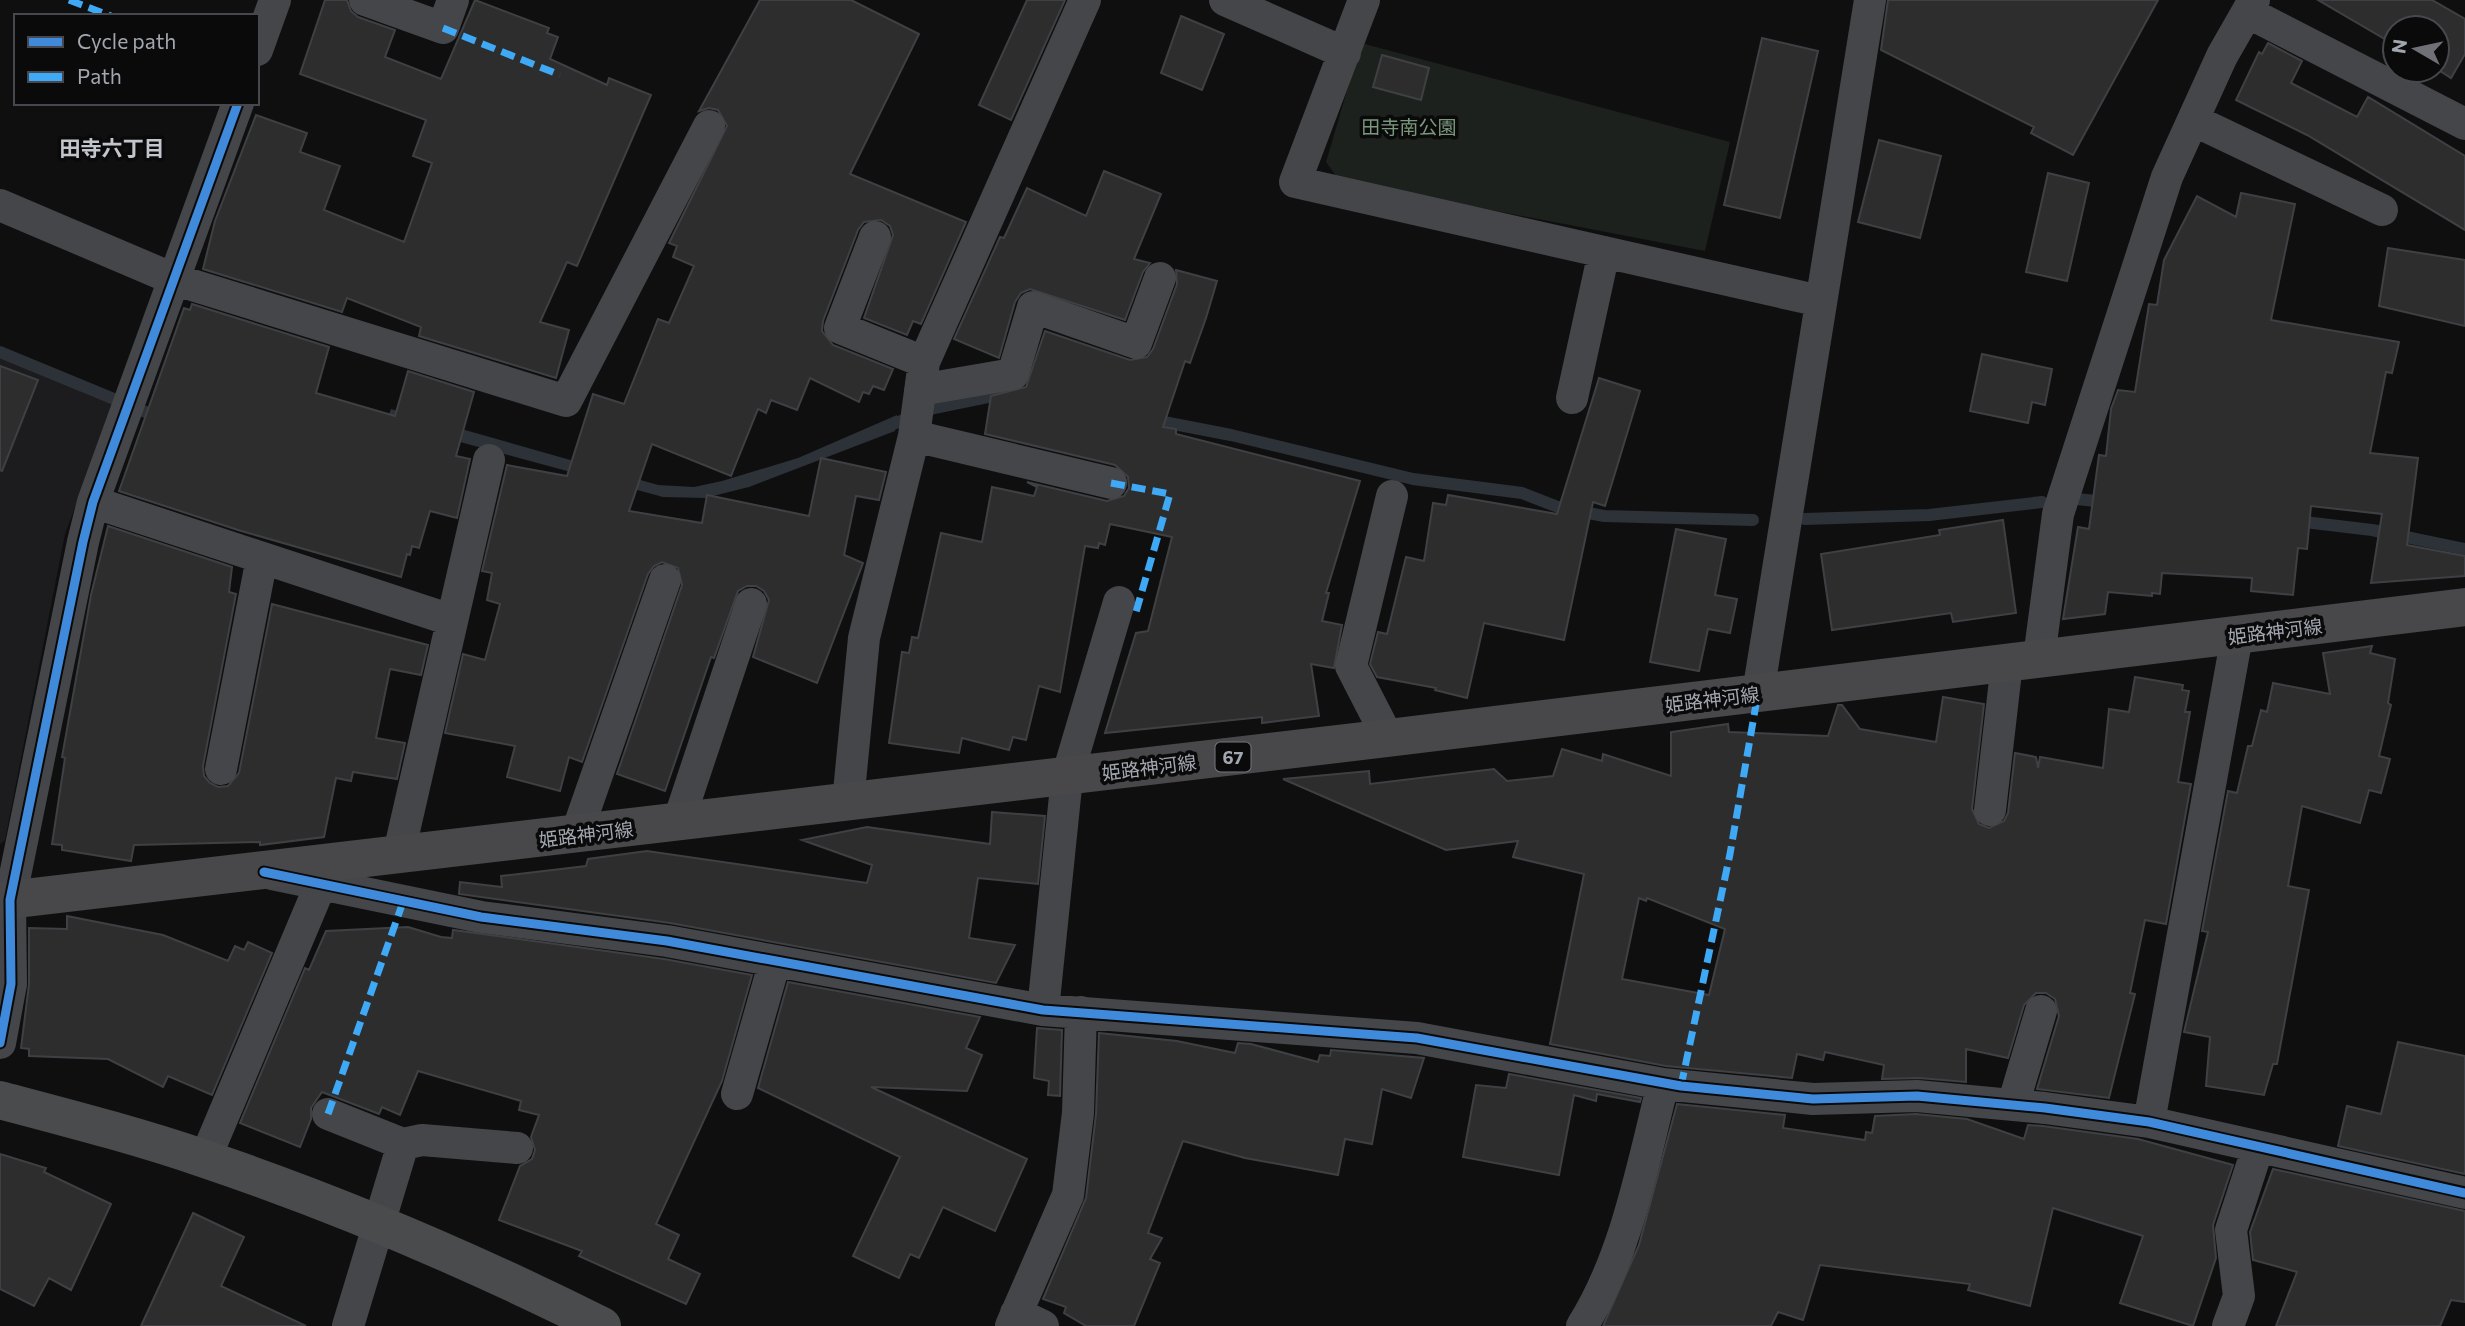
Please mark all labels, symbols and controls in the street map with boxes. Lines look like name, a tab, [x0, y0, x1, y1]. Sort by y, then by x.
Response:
legend	[14, 14, 259, 105]
north arrow	[2381, 14, 2451, 84]
text: Cycle path	[77, 28, 176, 53]
text: N	[2386, 37, 2411, 55]
text: Path	[77, 63, 122, 88]
park label: 田寺南公園	[1361, 115, 1457, 138]
district label: 田寺六丁目	[60, 135, 165, 160]
street label: 姫路神河線	[2226, 614, 2324, 648]
street label: 姫路神河線	[1663, 682, 1761, 716]
road number: 67	[1216, 742, 1250, 772]
street label: 姫路神河線	[1100, 750, 1198, 784]
street label: 姫路神河線	[537, 817, 635, 851]

